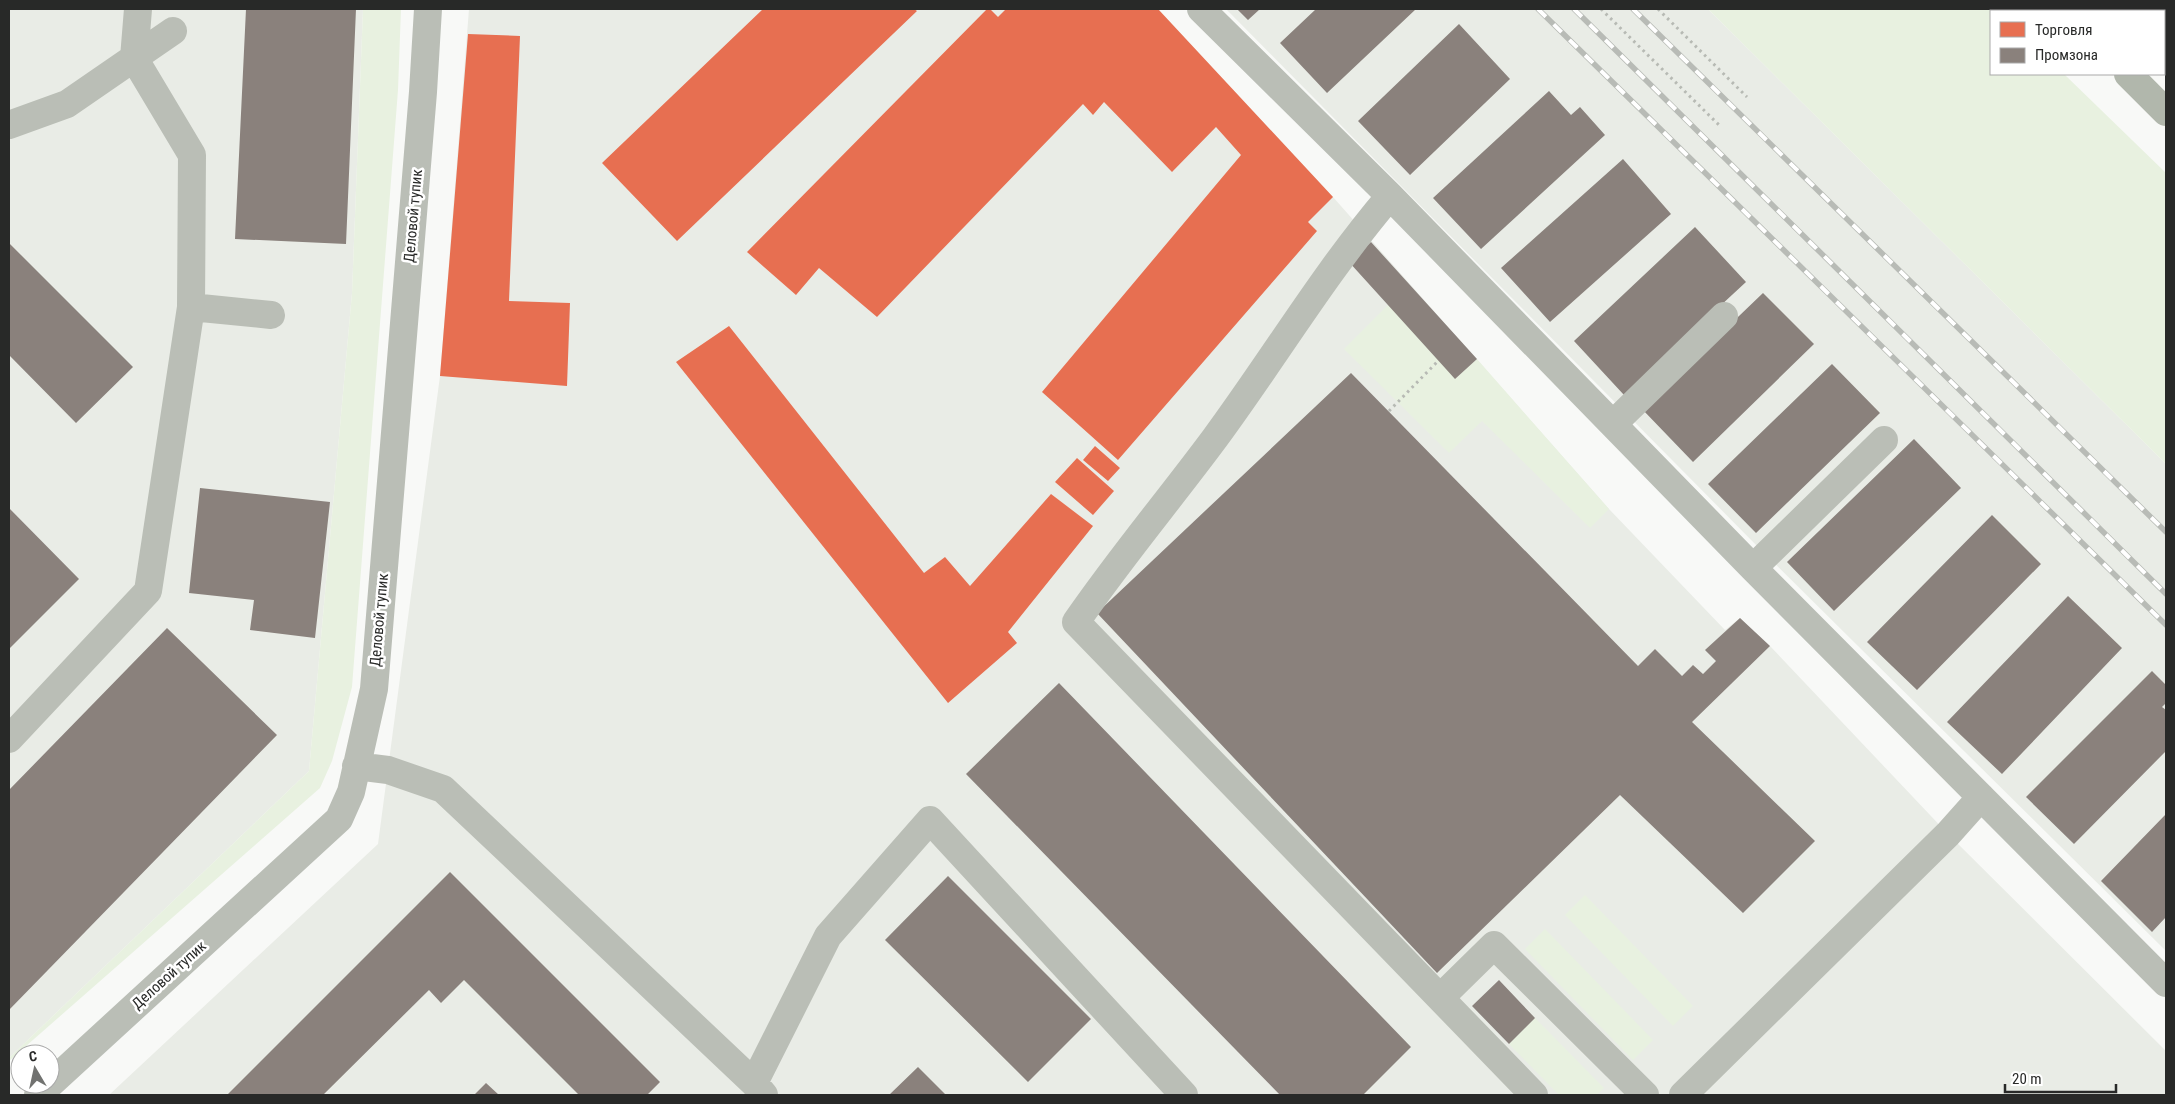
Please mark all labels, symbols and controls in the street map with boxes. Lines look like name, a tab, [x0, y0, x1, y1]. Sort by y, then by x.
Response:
legend	[1990, 10, 2165, 75]
text: Торговля	[2035, 21, 2092, 39]
text: Промзона	[2035, 46, 2098, 64]
street label: Деловой тупик	[400, 169, 426, 263]
street label: Деловой тупик	[366, 573, 392, 667]
street label: Деловой тупик	[128, 937, 210, 1013]
north arrow	[10, 1044, 60, 1094]
text: С	[28, 1048, 38, 1065]
scale bar	[2005, 1062, 2116, 1094]
text: 20 m	[2012, 1070, 2042, 1088]

